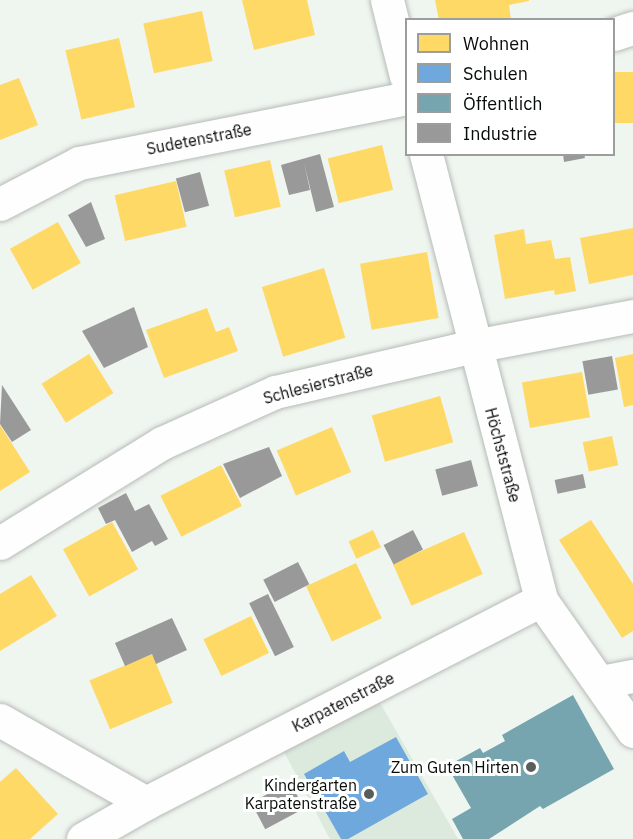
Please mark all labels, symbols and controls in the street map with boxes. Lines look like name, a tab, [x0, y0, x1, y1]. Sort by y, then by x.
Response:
legend	[405, 18, 615, 156]
text: Wohnen	[463, 32, 529, 55]
text: Schulen	[463, 62, 528, 85]
text: Öffentlich	[463, 92, 542, 115]
street label: Sudetenstraße	[145, 119, 253, 159]
text: Industrie	[463, 122, 537, 145]
street label: Schlesierstraße	[261, 360, 375, 408]
street label: Höchststraße	[481, 405, 525, 505]
street label: Karpatenstraße	[289, 668, 397, 736]
place label: Zum Guten Hirten	[391, 757, 519, 777]
marker: Zum Guten Hirten	[524, 760, 538, 774]
place label: Kindergarten Karpatenstraße	[245, 775, 357, 813]
marker: Kindergarten Karpatenstraße	[362, 787, 376, 801]

